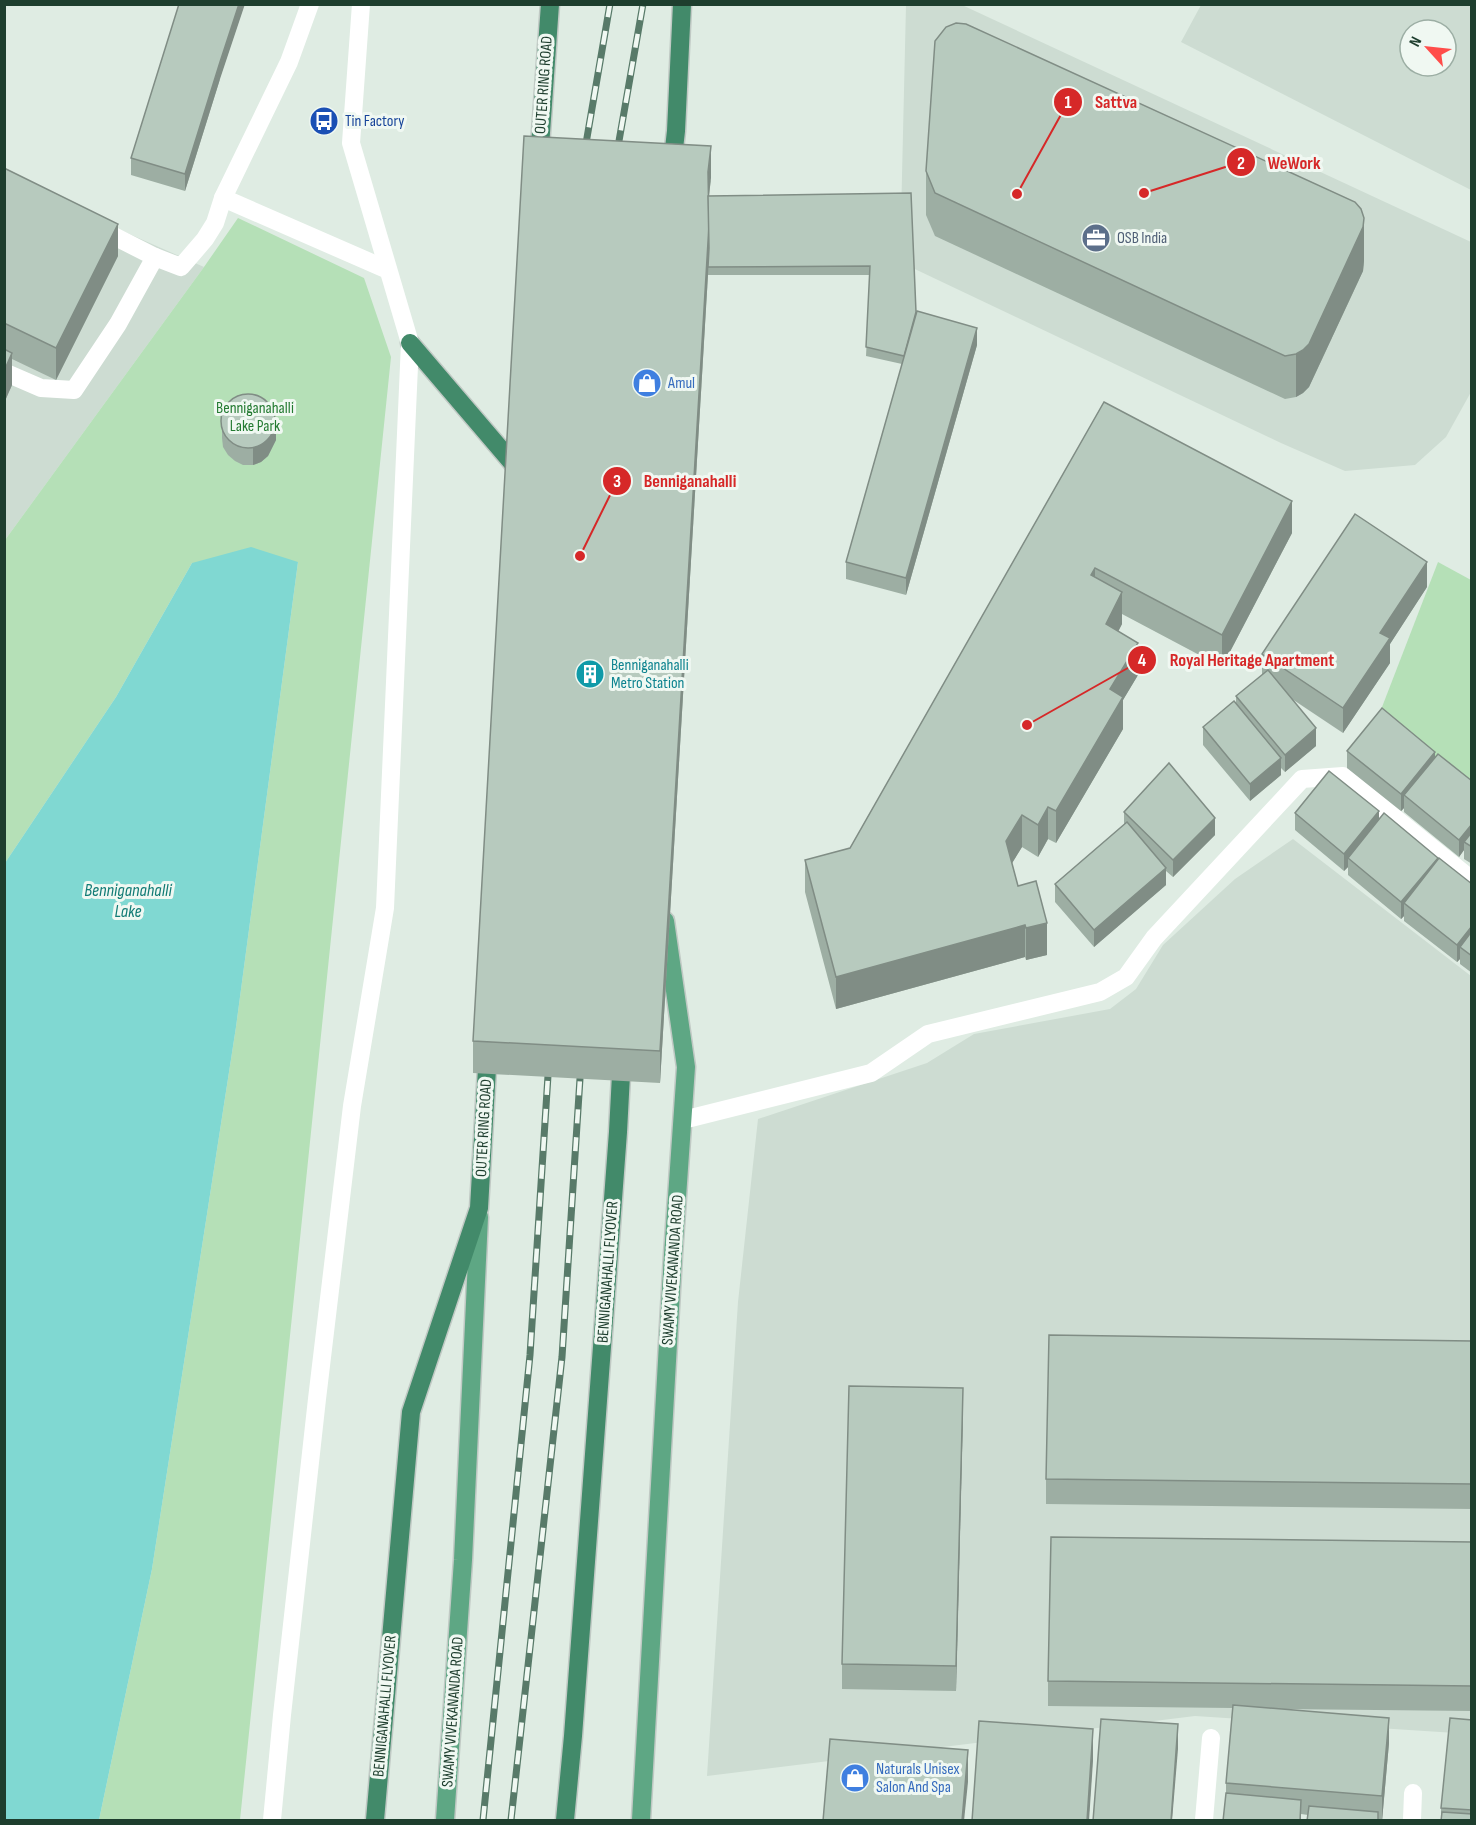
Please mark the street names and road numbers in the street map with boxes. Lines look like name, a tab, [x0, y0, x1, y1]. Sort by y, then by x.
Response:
street label: OUTER RING ROAD	[531, 35, 557, 135]
street label: OUTER RING ROAD	[472, 1078, 496, 1177]
street label: SWAMY VIVEKANANDA ROAD	[658, 1194, 688, 1346]
street label: BENNIGANAHALLI FLYOVER	[594, 1200, 622, 1344]
street label: BENNIGANAHALLI FLYOVER	[369, 1634, 401, 1778]
street label: SWAMY VIVEKANANDA ROAD	[438, 1636, 468, 1788]

